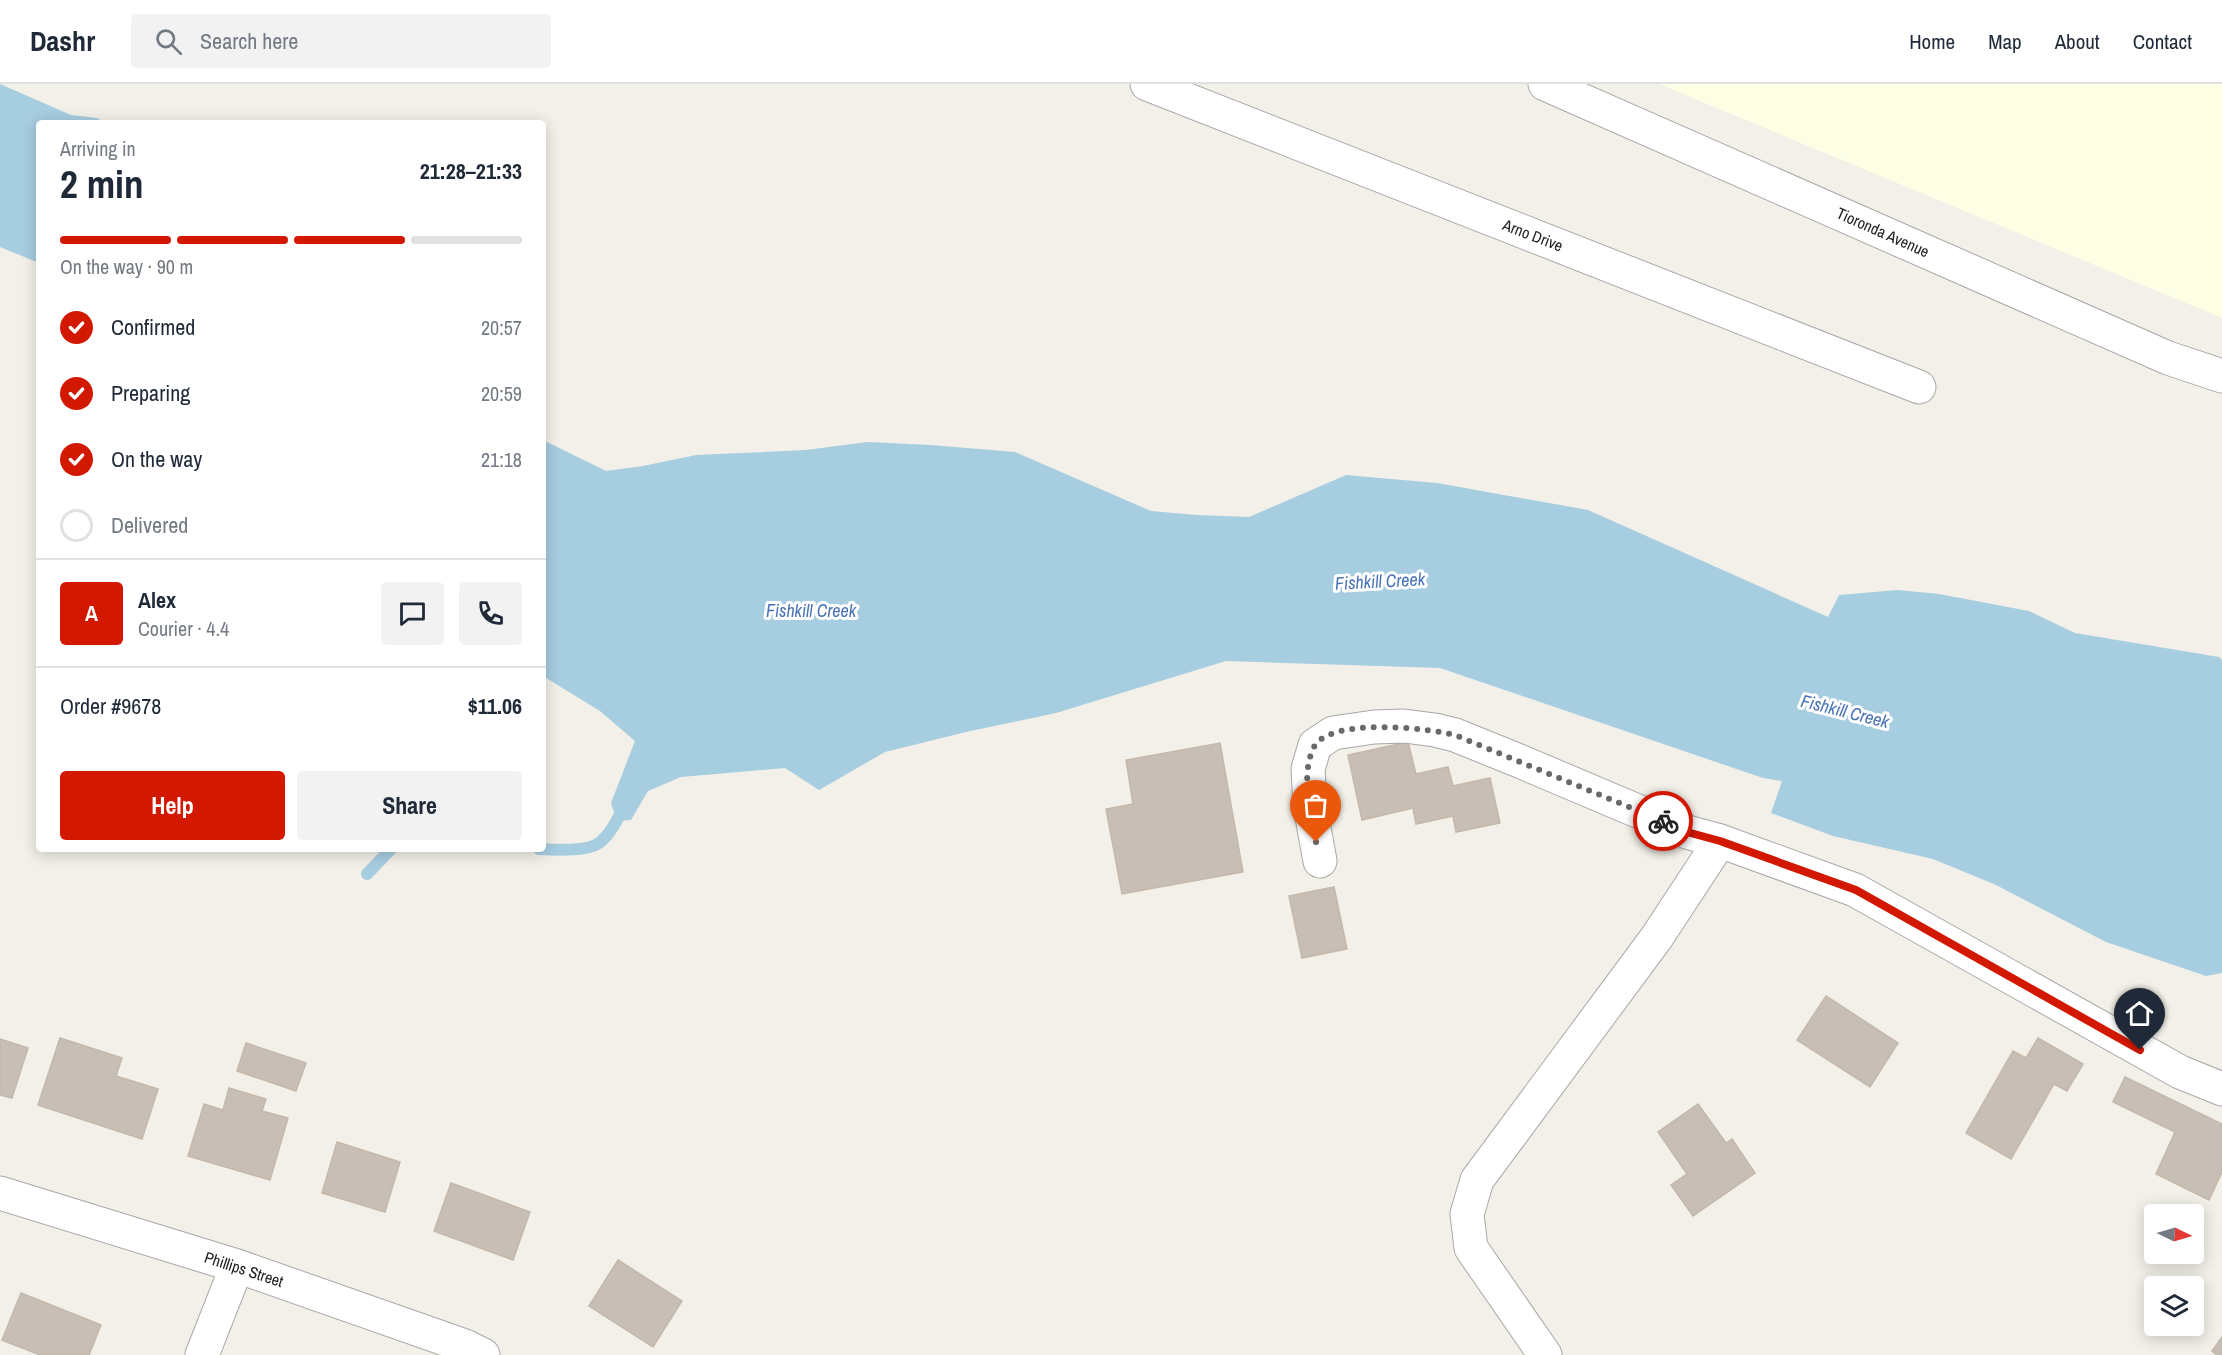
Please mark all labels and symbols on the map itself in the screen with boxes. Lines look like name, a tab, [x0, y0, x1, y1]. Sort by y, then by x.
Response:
street label: Tioronda Avenue	[1833, 202, 1933, 262]
street label: Arno Drive	[1499, 213, 1566, 257]
water label: Fishkill Creek	[1334, 566, 1426, 596]
water label: Fishkill Creek	[766, 598, 857, 623]
water label: Fishkill Creek	[1798, 688, 1892, 734]
pin	[1290, 780, 1341, 842]
courier	[1633, 791, 1693, 851]
pin	[2114, 988, 2165, 1050]
north arrow	[2144, 1204, 2204, 1264]
street label: Phillips Street	[202, 1246, 287, 1292]

